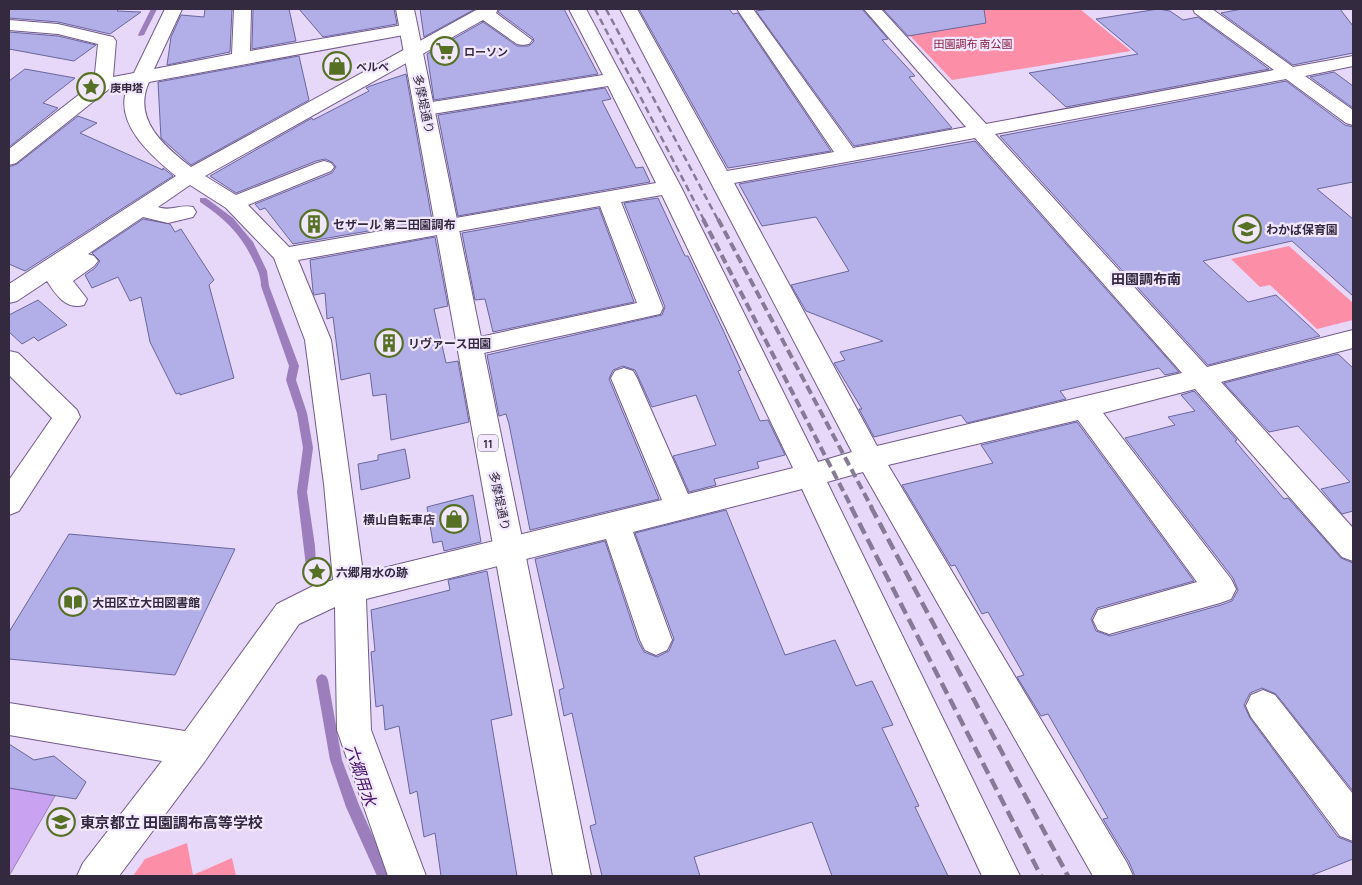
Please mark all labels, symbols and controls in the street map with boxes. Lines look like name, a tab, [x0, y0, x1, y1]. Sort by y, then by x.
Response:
supermarket icon: ローソン	[430, 36, 460, 66]
park label: 田園調布 南公園	[933, 36, 1013, 51]
place label: ローソン	[464, 44, 508, 59]
shop icon: ベルベ	[322, 51, 352, 81]
place label: ベルベ	[356, 59, 389, 74]
place icon: 庚申塔	[76, 72, 106, 102]
street label: 多摩堤通り	[409, 73, 439, 135]
place label: 庚申塔	[110, 80, 143, 95]
building icon: セザール 第二田園調布	[299, 209, 329, 239]
school or university icon: わかば保育園	[1232, 214, 1262, 244]
place label: セザール 第二田園調布	[333, 216, 455, 233]
place label: わかば保育園	[1266, 221, 1338, 238]
district label: 田園調布南	[1111, 269, 1181, 288]
building icon: リヴァース田園	[374, 328, 404, 358]
place label: リヴァース田園	[408, 335, 491, 352]
road number: 11	[478, 434, 498, 452]
street label: 多摩堤通り	[485, 470, 515, 532]
shop icon: 横山自転車店	[439, 504, 469, 534]
place label: 横山自転車店	[363, 511, 435, 528]
place icon: 六郷用水の跡	[302, 557, 332, 587]
place label: 六郷用水の跡	[336, 564, 408, 581]
library icon: 大田区立大田図書館	[58, 587, 88, 617]
place label: 大田区立大田図書館	[92, 594, 200, 611]
water label: 六郷用水	[340, 741, 382, 811]
school or university icon: 東京都立 田園調布高等学校	[46, 807, 76, 837]
place label: 東京都立 田園調布高等学校	[80, 812, 263, 833]

